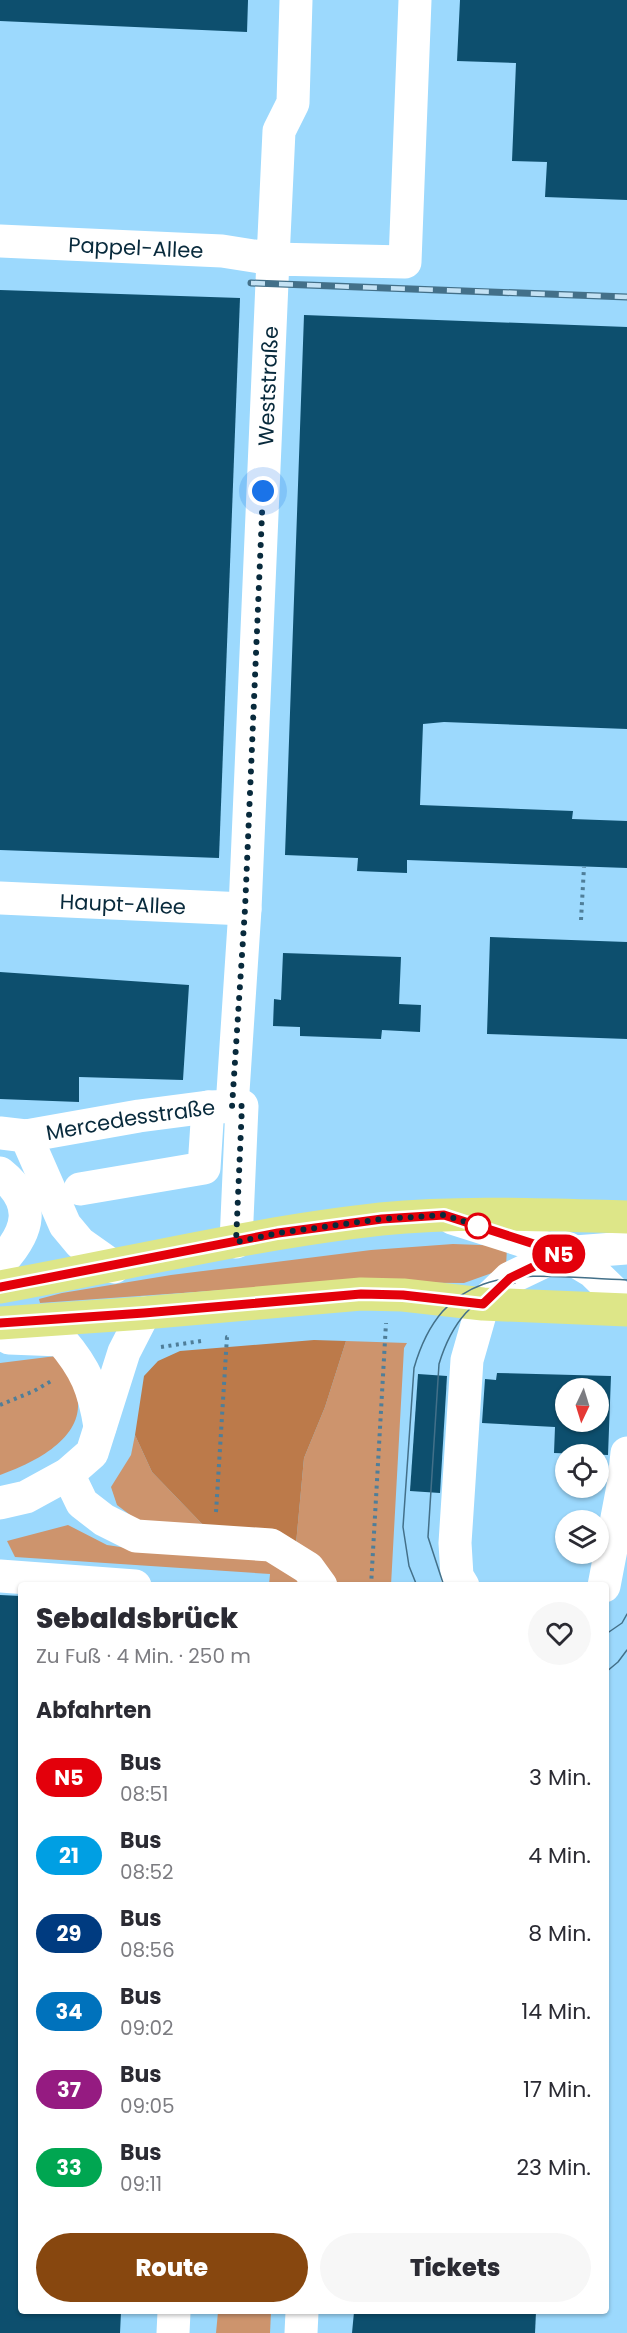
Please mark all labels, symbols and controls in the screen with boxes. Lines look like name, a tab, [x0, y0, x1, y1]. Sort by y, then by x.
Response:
street label: Pappel-Allee	[68, 230, 204, 265]
street label: Weststraße	[250, 325, 285, 447]
your location	[248, 476, 278, 506]
street label: Haupt-Allee	[59, 886, 187, 921]
street label: Mercedesstraße	[44, 1092, 215, 1147]
unlabelled marker	[465, 1213, 491, 1239]
line badge: N5	[532, 1234, 586, 1274]
text: N5	[544, 1240, 574, 1269]
north arrow	[555, 1378, 609, 1432]
map controls	[555, 1378, 609, 1564]
button: locate	[555, 1444, 609, 1498]
button: layers	[555, 1510, 609, 1564]
text: Sebaldsbrück	[36, 1599, 238, 1638]
button: heart	[528, 1602, 591, 1665]
text: Zu Fuß · 4 Min. · 250 m	[36, 1642, 251, 1670]
text: Abfahrten	[36, 1695, 152, 1726]
text: Bus	[120, 1747, 162, 1778]
text: 3 Min.	[529, 1762, 591, 1793]
text: N5	[54, 1763, 84, 1792]
text: 08:51	[120, 1780, 168, 1808]
text: Bus	[120, 1825, 162, 1856]
text: 4 Min.	[528, 1840, 591, 1871]
text: 21	[59, 1841, 79, 1870]
text: 08:52	[120, 1858, 174, 1886]
text: Bus	[120, 1903, 162, 1934]
text: 8 Min.	[528, 1918, 591, 1949]
text: 29	[57, 1919, 81, 1948]
text: 08:56	[120, 1936, 175, 1964]
text: Bus	[120, 1981, 162, 2012]
text: 14 Min.	[521, 1996, 591, 2027]
text: 34	[56, 1997, 82, 2026]
text: 09:02	[120, 2014, 173, 2042]
text: Bus	[120, 2059, 162, 2090]
text: 17 Min.	[523, 2074, 591, 2105]
text: 37	[57, 2075, 81, 2104]
text: 09:05	[120, 2092, 175, 2120]
text: Bus	[120, 2137, 162, 2168]
text: 23 Min.	[516, 2152, 591, 2183]
text: 33	[56, 2153, 82, 2182]
text: 09:11	[120, 2170, 162, 2198]
button: Route	[36, 2233, 308, 2302]
button: Tickets	[320, 2233, 591, 2302]

